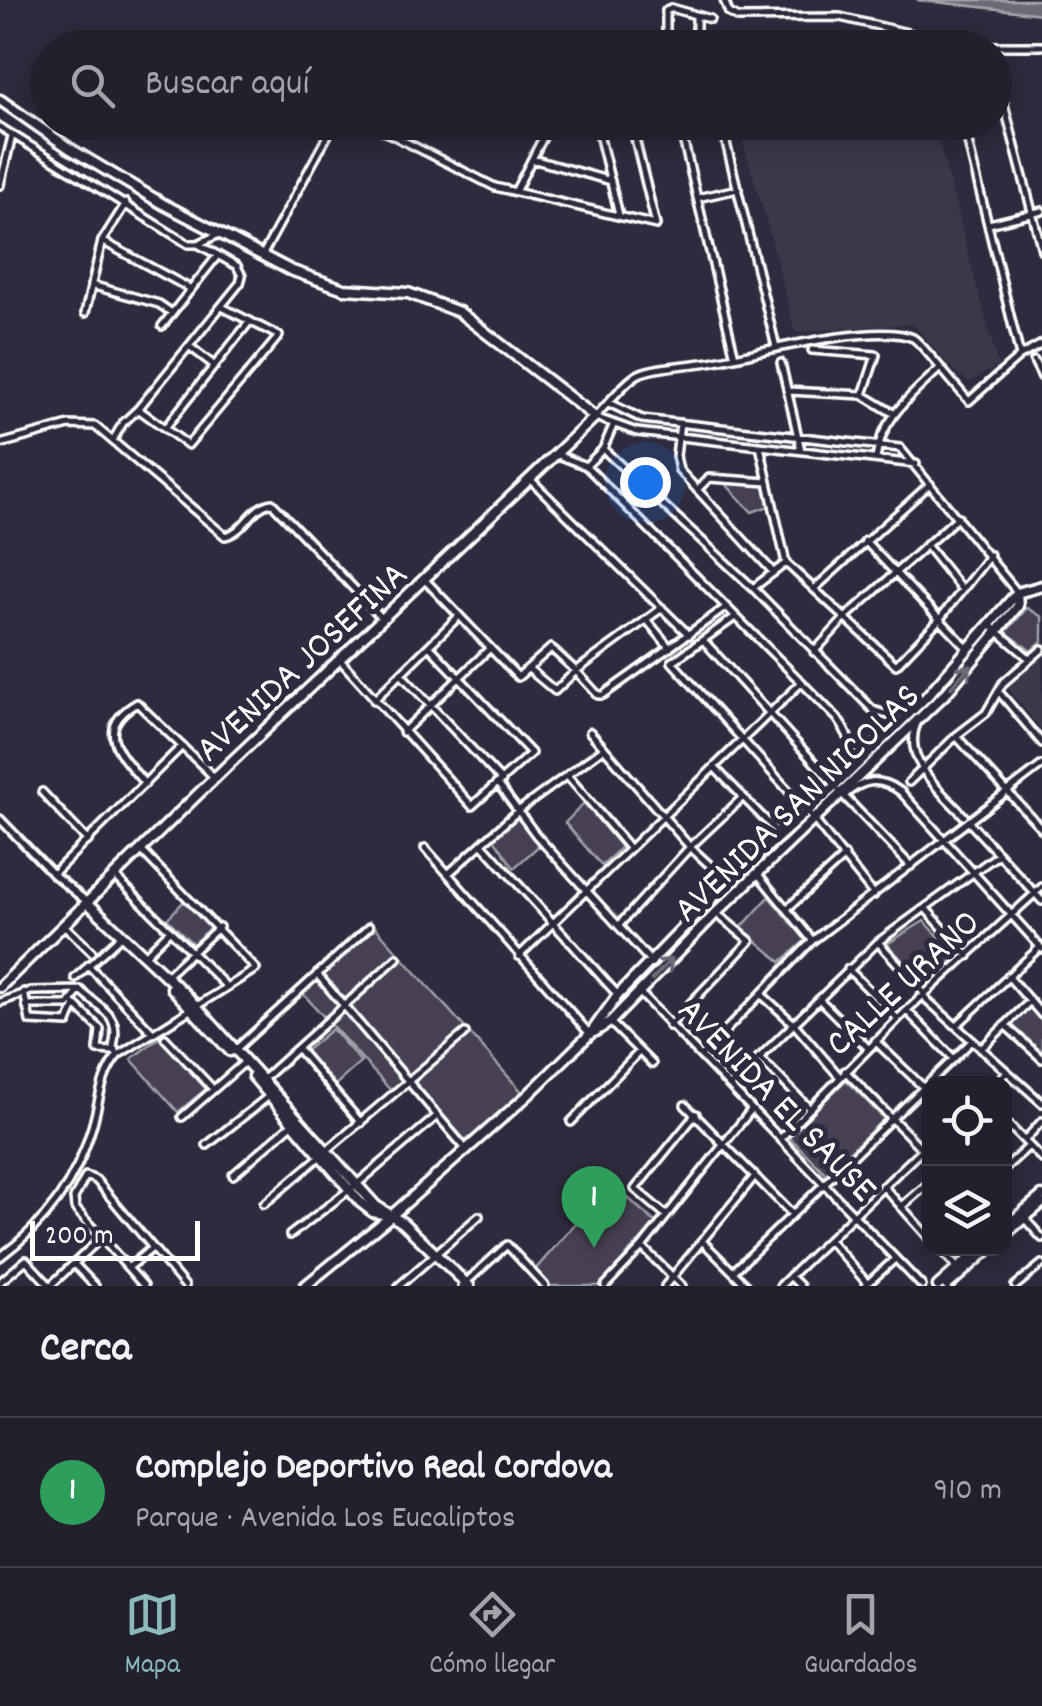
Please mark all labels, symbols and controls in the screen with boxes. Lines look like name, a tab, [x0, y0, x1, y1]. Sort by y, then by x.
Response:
search box	[30, 30, 1012, 140]
icon: search	[65, 58, 120, 113]
text: Buscar aquí	[145, 58, 309, 113]
your location	[620, 457, 671, 508]
street label: AVENIDA JOSEFINA	[185, 551, 423, 777]
one-way arrow	[950, 664, 973, 689]
street label: AVENIDA SAN NICOLAS	[663, 672, 935, 938]
street label: CALLE URANO	[815, 899, 995, 1072]
one-way arrow	[650, 957, 673, 982]
street label: AVENIDA EL SAUSE	[662, 987, 888, 1217]
map controls	[922, 1076, 1012, 1256]
button: locate	[922, 1076, 1012, 1166]
pin: 1	[562, 1166, 626, 1248]
button: layers	[922, 1166, 1012, 1256]
scale bar	[30, 1216, 200, 1260]
text: 200 m	[45, 1218, 113, 1258]
text: Cerca	[40, 1321, 131, 1381]
text: Complejo Deportivo Real Cordova	[135, 1442, 612, 1497]
text: 1	[69, 1469, 76, 1515]
text: 910 m	[934, 1469, 1002, 1515]
text: Parque · Avenida Los Eucaliptos	[135, 1497, 515, 1543]
tab: Mapa	[125, 1587, 180, 1687]
tab: Cómo llegar	[429, 1587, 555, 1687]
tab: Guardados	[804, 1587, 917, 1687]

